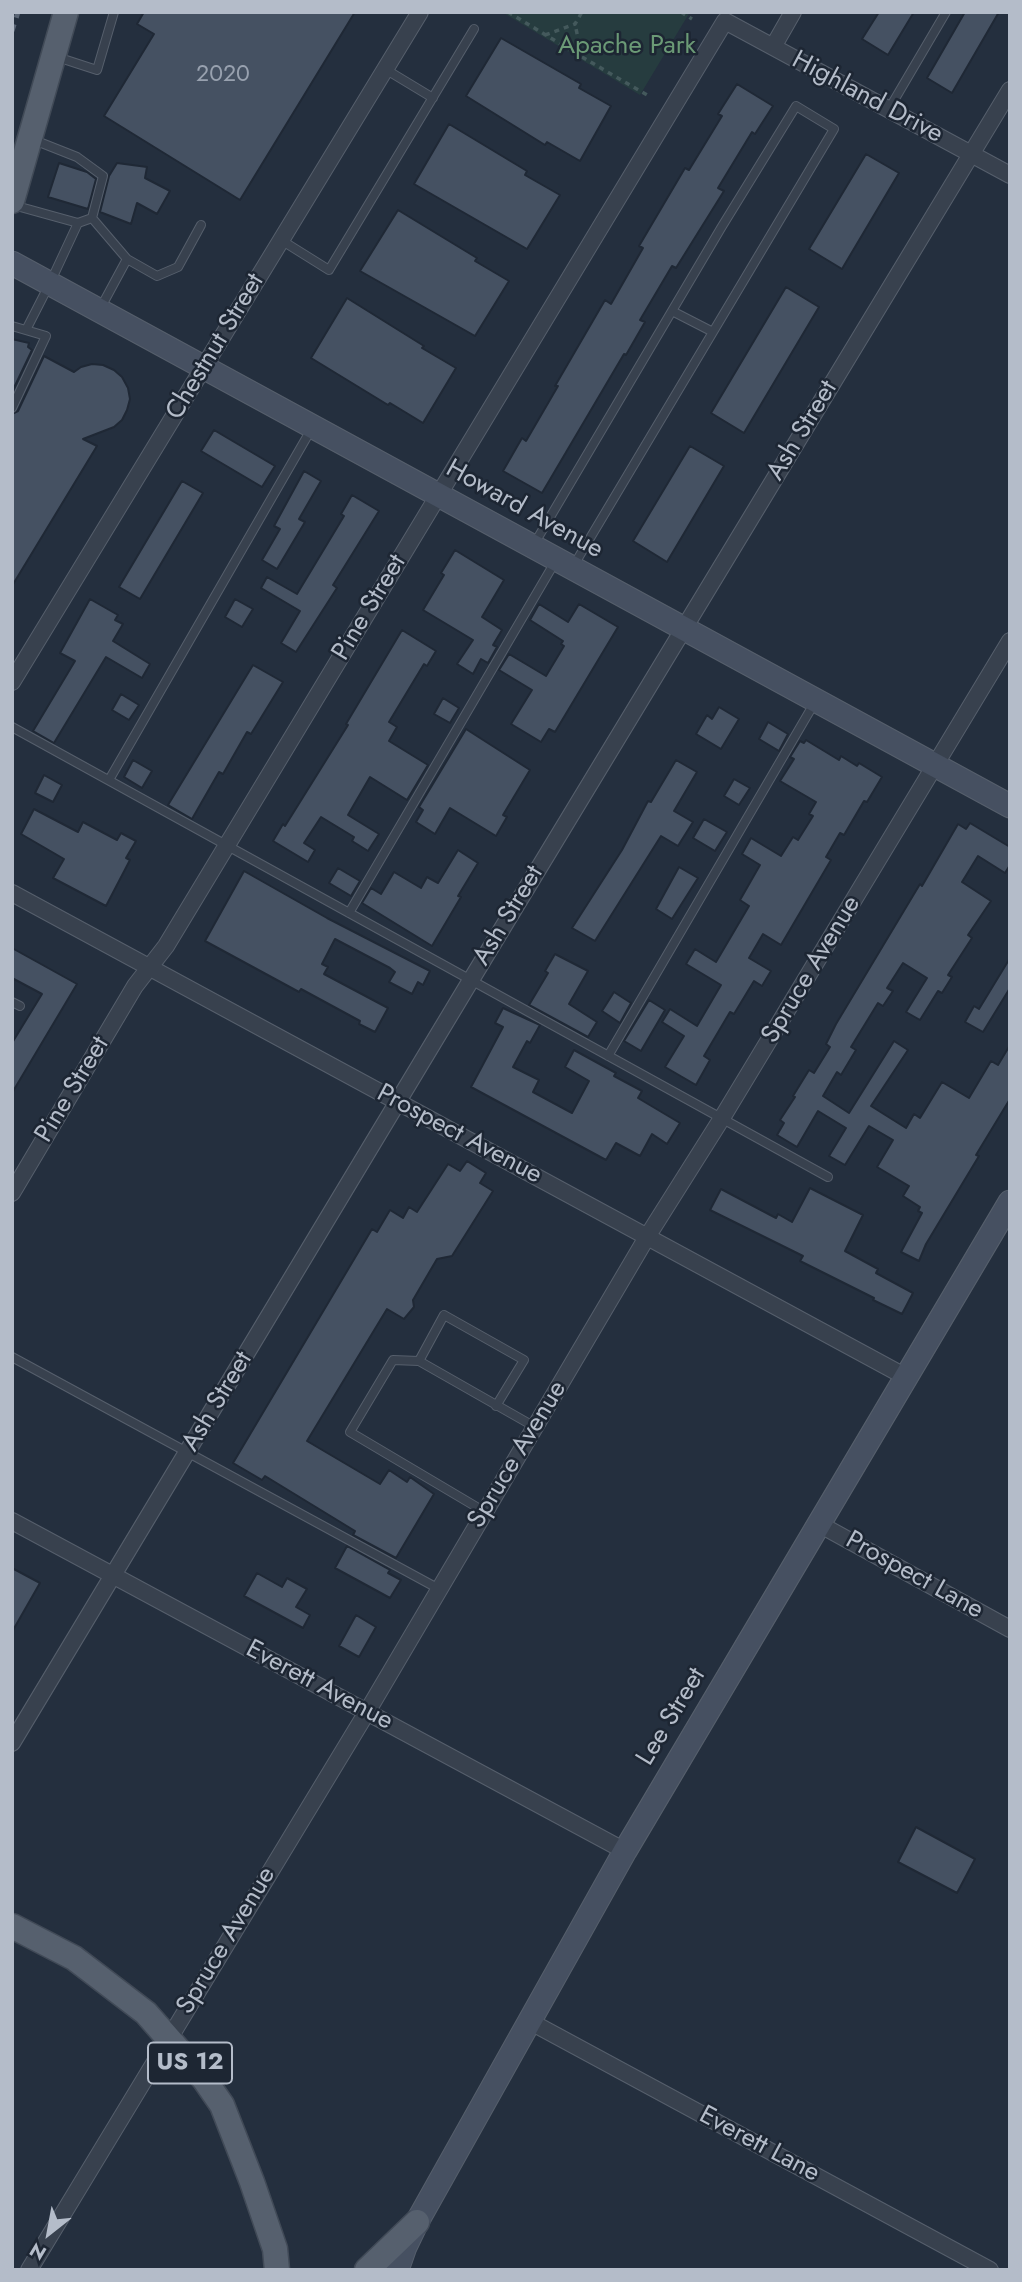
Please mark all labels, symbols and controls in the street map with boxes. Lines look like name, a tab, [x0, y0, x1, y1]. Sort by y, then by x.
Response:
park label: Apache Park	[558, 31, 696, 63]
street label: Highland Drive	[786, 45, 948, 151]
house number: 2020	[196, 61, 250, 89]
street label: Chestnut Street	[160, 268, 272, 426]
street label: Ash Street	[761, 375, 845, 487]
street label: Howard Avenue	[440, 454, 608, 566]
street label: Pine Street	[326, 549, 414, 667]
street label: Ash Street	[467, 860, 551, 972]
street label: Spruce Avenue	[756, 891, 868, 1049]
street label: Pine Street	[29, 1031, 117, 1149]
street label: Prospect Avenue	[371, 1078, 547, 1192]
street label: Ash Street	[176, 1346, 260, 1458]
street label: Spruce Avenue	[462, 1376, 574, 1534]
street label: Prospect Lane	[840, 1525, 988, 1627]
street label: Everett Avenue	[240, 1634, 398, 1738]
street label: Lee Street	[631, 1663, 713, 1771]
street label: Spruce Avenue	[171, 1862, 283, 2020]
road number: US 12	[148, 2042, 232, 2084]
street label: Everett Lane	[693, 2100, 825, 2190]
north arrow	[14, 2198, 84, 2268]
text: N	[25, 2236, 51, 2267]

